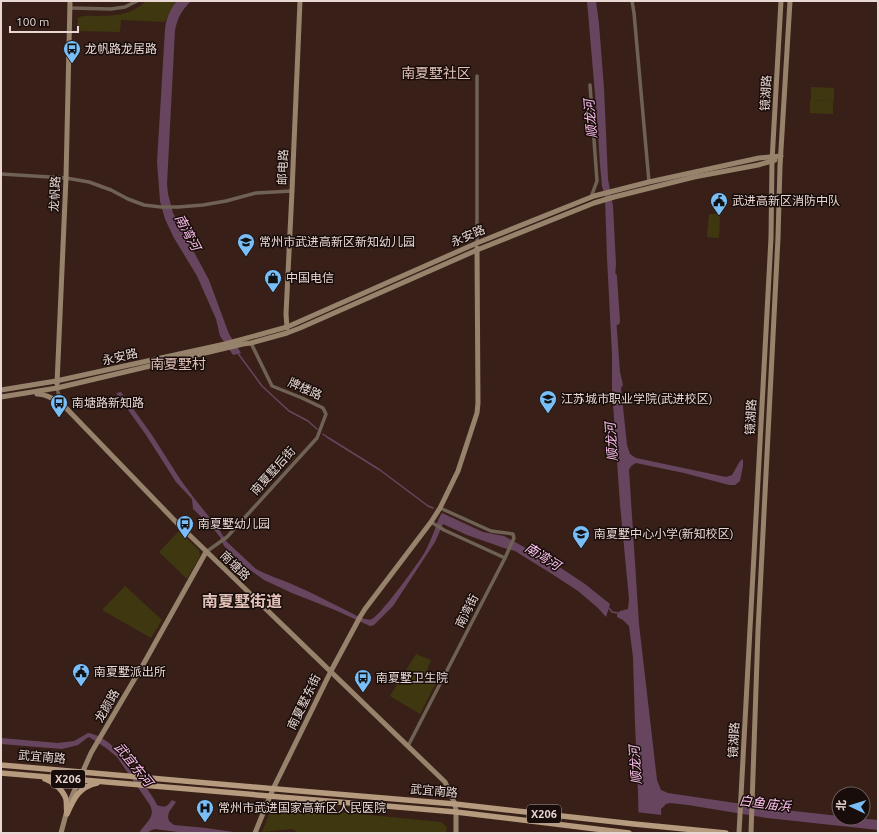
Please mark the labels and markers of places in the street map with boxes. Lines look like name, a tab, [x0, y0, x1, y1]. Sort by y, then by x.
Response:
bus stop icon: 龙帆路龙居路	[62, 39, 82, 64]
place label: 龙帆路龙居路	[85, 42, 157, 55]
public building icon: 武进高新区消防中队	[709, 191, 729, 216]
place label: 武进高新区消防中队	[732, 194, 840, 207]
school or university icon: 常州市武进高新区新知幼儿园	[236, 232, 256, 257]
place label: 常州市武进高新区新知幼儿园	[259, 235, 415, 248]
shop icon: 中国电信	[263, 268, 283, 293]
place label: 中国电信	[286, 271, 334, 284]
school or university icon: 江苏城市职业学院(武进校区)	[538, 389, 558, 414]
place label: 江苏城市职业学院(武进校区)	[561, 392, 713, 406]
bus stop icon: 南塘路新知路	[49, 393, 69, 418]
place label: 南塘路新知路	[72, 396, 144, 409]
bus stop icon: 南夏墅幼儿园	[175, 514, 195, 539]
place label: 南夏墅幼儿园	[198, 517, 270, 530]
school or university icon: 南夏墅中心小学(新知校区)	[571, 524, 591, 549]
place label: 南夏墅中心小学(新知校区)	[594, 527, 734, 541]
public building icon: 南夏墅派出所	[71, 662, 91, 687]
place label: 南夏墅派出所	[94, 665, 166, 678]
bus stop icon: 南夏墅卫生院	[353, 668, 373, 693]
place label: 南夏墅卫生院	[376, 671, 448, 684]
hospital icon: 常州市武进国家高新区人民医院	[195, 798, 215, 823]
place label: 常州市武进国家高新区人民医院	[218, 801, 386, 814]

